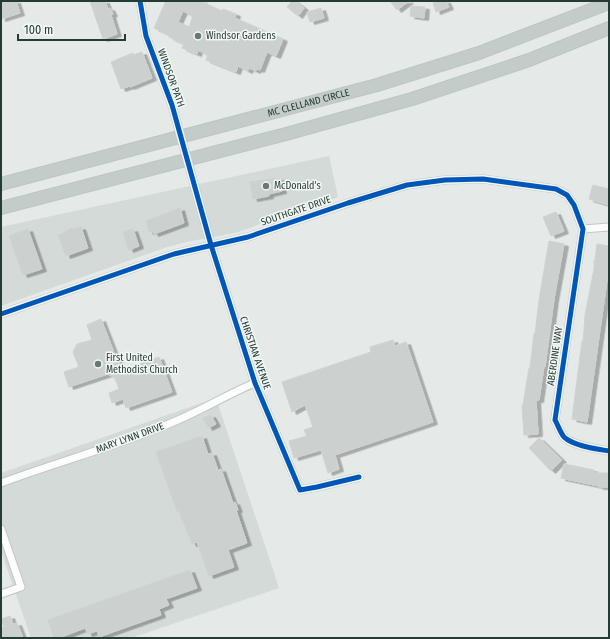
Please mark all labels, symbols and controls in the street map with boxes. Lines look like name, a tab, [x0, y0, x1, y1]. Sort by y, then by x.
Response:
scale bar	[18, 16, 125, 42]
text: 100 m	[24, 23, 53, 37]
place label: Windsor Gardens	[206, 30, 276, 42]
marker: Windsor Gardens	[193, 31, 203, 41]
street label: WINDSOR PATH	[155, 47, 187, 109]
street label: MC CLELLAND CIRCLE	[266, 86, 351, 120]
place label: McDonald's	[274, 180, 321, 192]
marker: McDonald's	[261, 181, 271, 191]
street label: SOUTHGATE DRIVE	[259, 193, 333, 229]
street label: CHRISTIAN AVENUE	[237, 315, 273, 391]
street label: ABERDINE WAY	[545, 326, 565, 386]
place label: First United Methodist Church	[106, 352, 178, 376]
marker: First United Methodist Church	[93, 359, 103, 369]
street label: MARY LYNN DRIVE	[94, 420, 166, 456]

